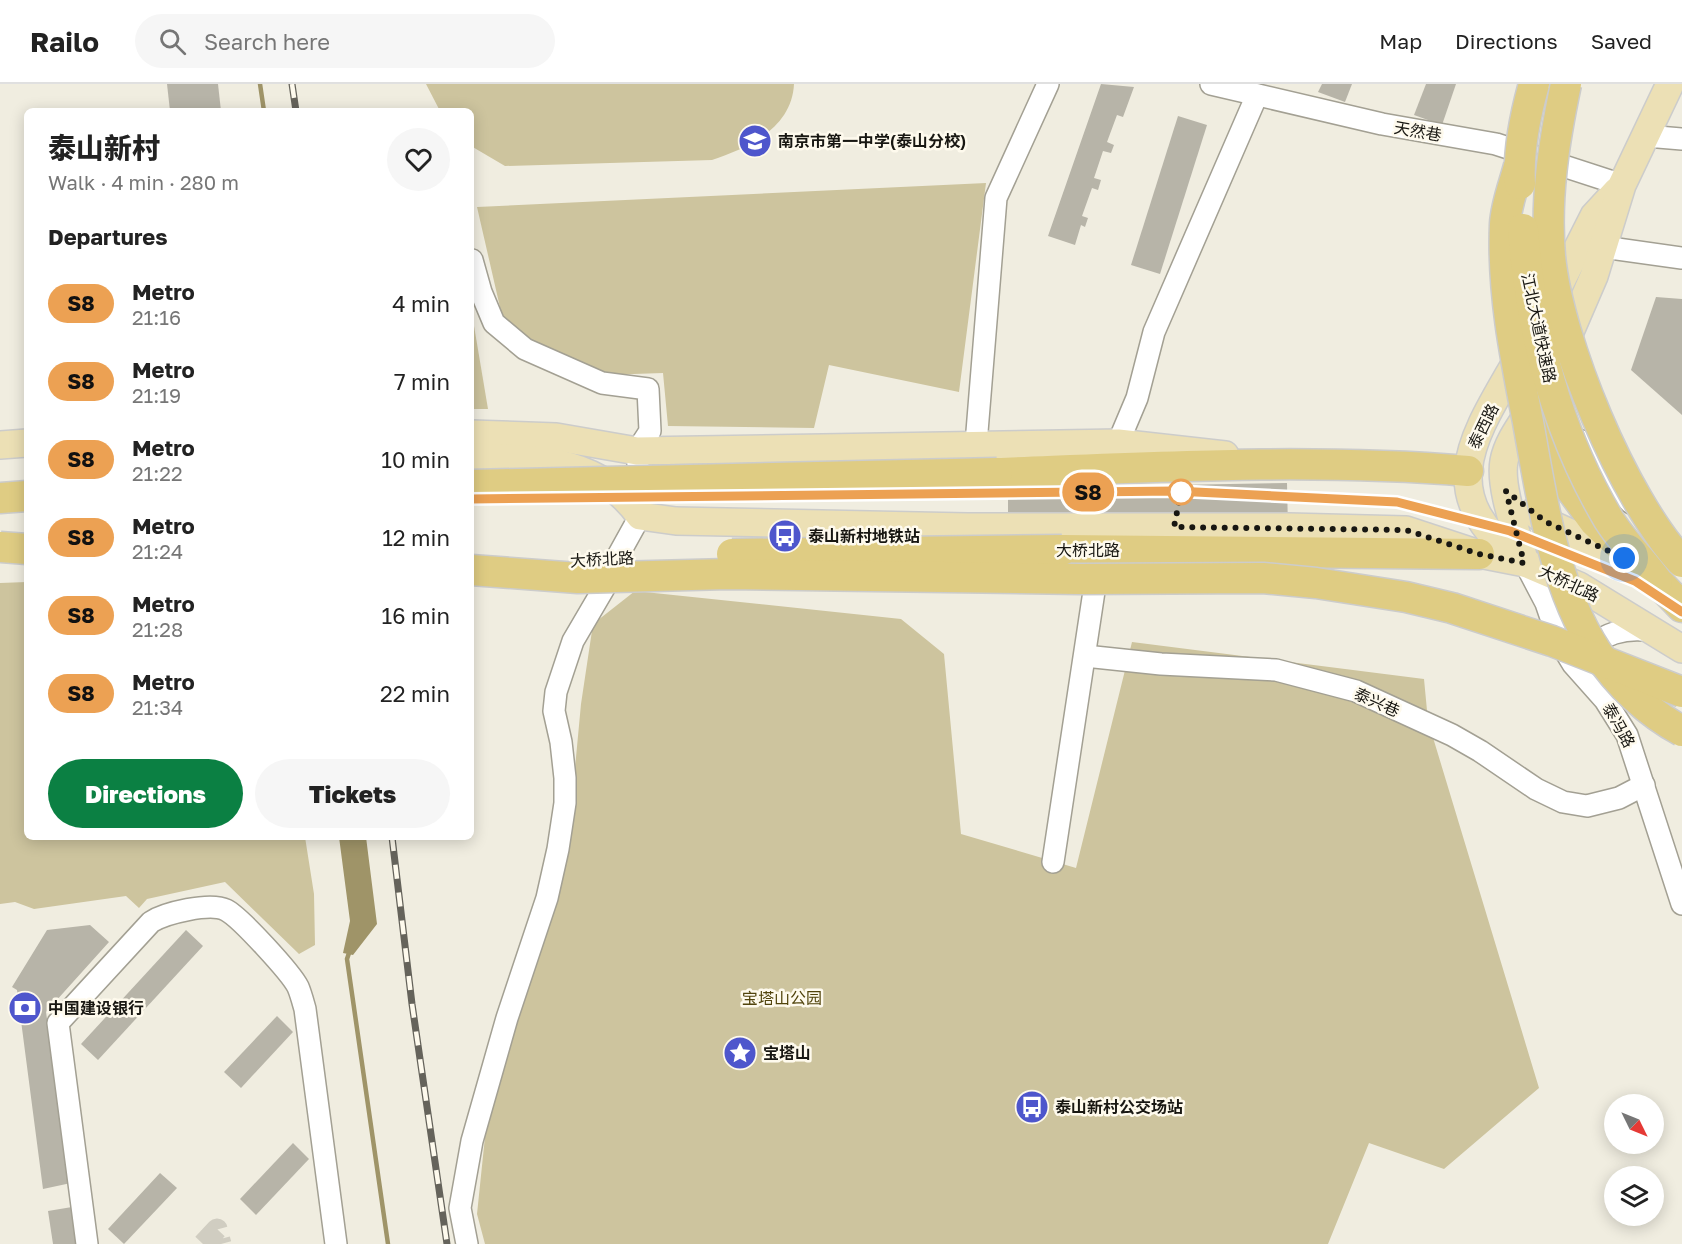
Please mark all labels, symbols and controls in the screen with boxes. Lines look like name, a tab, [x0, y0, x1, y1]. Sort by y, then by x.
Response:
search box	[135, 14, 555, 68]
text: Railo	[30, 25, 99, 58]
icon: search	[156, 25, 189, 58]
text: Search here	[204, 28, 330, 55]
text: Map	[1379, 28, 1422, 54]
text: Directions	[1455, 28, 1558, 54]
text: Saved	[1591, 28, 1652, 54]
street label: 天然巷	[1393, 117, 1443, 145]
school or university icon: 南京市第一中学(泰山分校)	[737, 123, 773, 159]
button: heart	[387, 128, 450, 191]
text: 泰山新村	[48, 131, 160, 164]
place label: 南京市第一中学(泰山分校)	[778, 131, 966, 151]
text: Walk · 4 min · 280 m	[48, 170, 239, 194]
text: Departures	[48, 223, 167, 250]
street label: 江北大道快速路	[1518, 271, 1560, 385]
text: Metro	[132, 278, 195, 305]
text: S8	[67, 290, 95, 316]
text: 4 min	[392, 290, 450, 317]
text: 21:16	[132, 305, 181, 329]
text: Metro	[132, 356, 195, 383]
text: S8	[67, 368, 95, 394]
text: 7 min	[394, 368, 450, 395]
text: 21:19	[132, 383, 181, 407]
street label: 泰西路	[1463, 400, 1503, 452]
text: Metro	[132, 434, 195, 461]
text: S8	[67, 446, 95, 472]
text: 10 min	[381, 446, 450, 473]
text: 21:22	[132, 461, 183, 485]
line badge: S8	[1061, 472, 1115, 512]
text: S8	[1074, 479, 1102, 505]
unlabelled marker	[1168, 479, 1194, 505]
text: Metro	[132, 512, 195, 539]
bus stop icon: 泰山新村地铁站	[767, 518, 803, 554]
text: S8	[67, 524, 95, 550]
text: 12 min	[382, 524, 450, 551]
place label: 泰山新村地铁站	[808, 526, 920, 546]
text: 21:24	[132, 539, 183, 563]
street label: 大桥北路	[1056, 540, 1120, 560]
your location	[1609, 543, 1639, 573]
street label: 大桥北路	[570, 547, 634, 571]
street label: 大桥北路	[1536, 560, 1602, 606]
text: Metro	[132, 590, 195, 617]
text: S8	[67, 602, 95, 628]
text: 16 min	[382, 602, 450, 629]
text: 21:28	[132, 617, 183, 641]
text: Metro	[132, 668, 195, 695]
text: S8	[67, 680, 95, 706]
text: 22 min	[380, 680, 450, 707]
street label: 泰兴巷	[1351, 683, 1403, 721]
text: 21:34	[132, 695, 183, 719]
street label: 泰冯路	[1599, 699, 1639, 751]
button: Directions	[48, 759, 243, 828]
button: Tickets	[255, 759, 450, 828]
park label: 宝塔山公园	[742, 988, 822, 1008]
bank icon: 中国建设银行	[7, 990, 43, 1026]
place label: 中国建设银行	[48, 998, 144, 1018]
place icon: 宝塔山	[722, 1035, 758, 1071]
place label: 宝塔山	[763, 1043, 811, 1063]
bus stop icon: 泰山新村公交场站	[1014, 1089, 1050, 1125]
north arrow	[1604, 1094, 1664, 1154]
map controls	[1604, 1094, 1664, 1226]
place label: 泰山新村公交场站	[1055, 1097, 1183, 1117]
button: layers	[1604, 1166, 1664, 1226]

